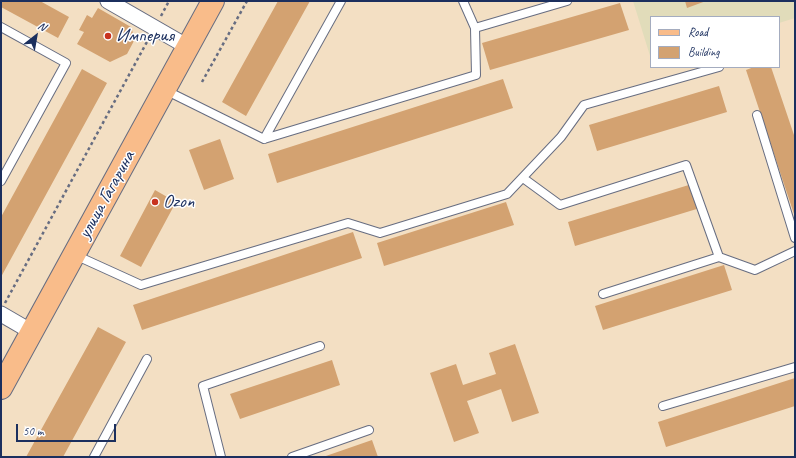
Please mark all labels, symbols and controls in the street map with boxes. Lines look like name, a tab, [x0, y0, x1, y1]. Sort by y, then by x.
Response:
north arrow	[16, 16, 56, 56]
legend	[650, 16, 780, 68]
text: N	[36, 18, 49, 33]
text: Road	[688, 24, 708, 40]
place label: Империя	[116, 25, 174, 47]
marker: Империя	[103, 31, 113, 41]
text: Building	[688, 44, 720, 60]
street label: улица Гагарина	[74, 147, 140, 243]
place label: Ozon	[163, 191, 194, 213]
marker: Ozon	[150, 197, 160, 207]
scale bar	[18, 416, 118, 442]
text: 50 m	[23, 423, 43, 439]

